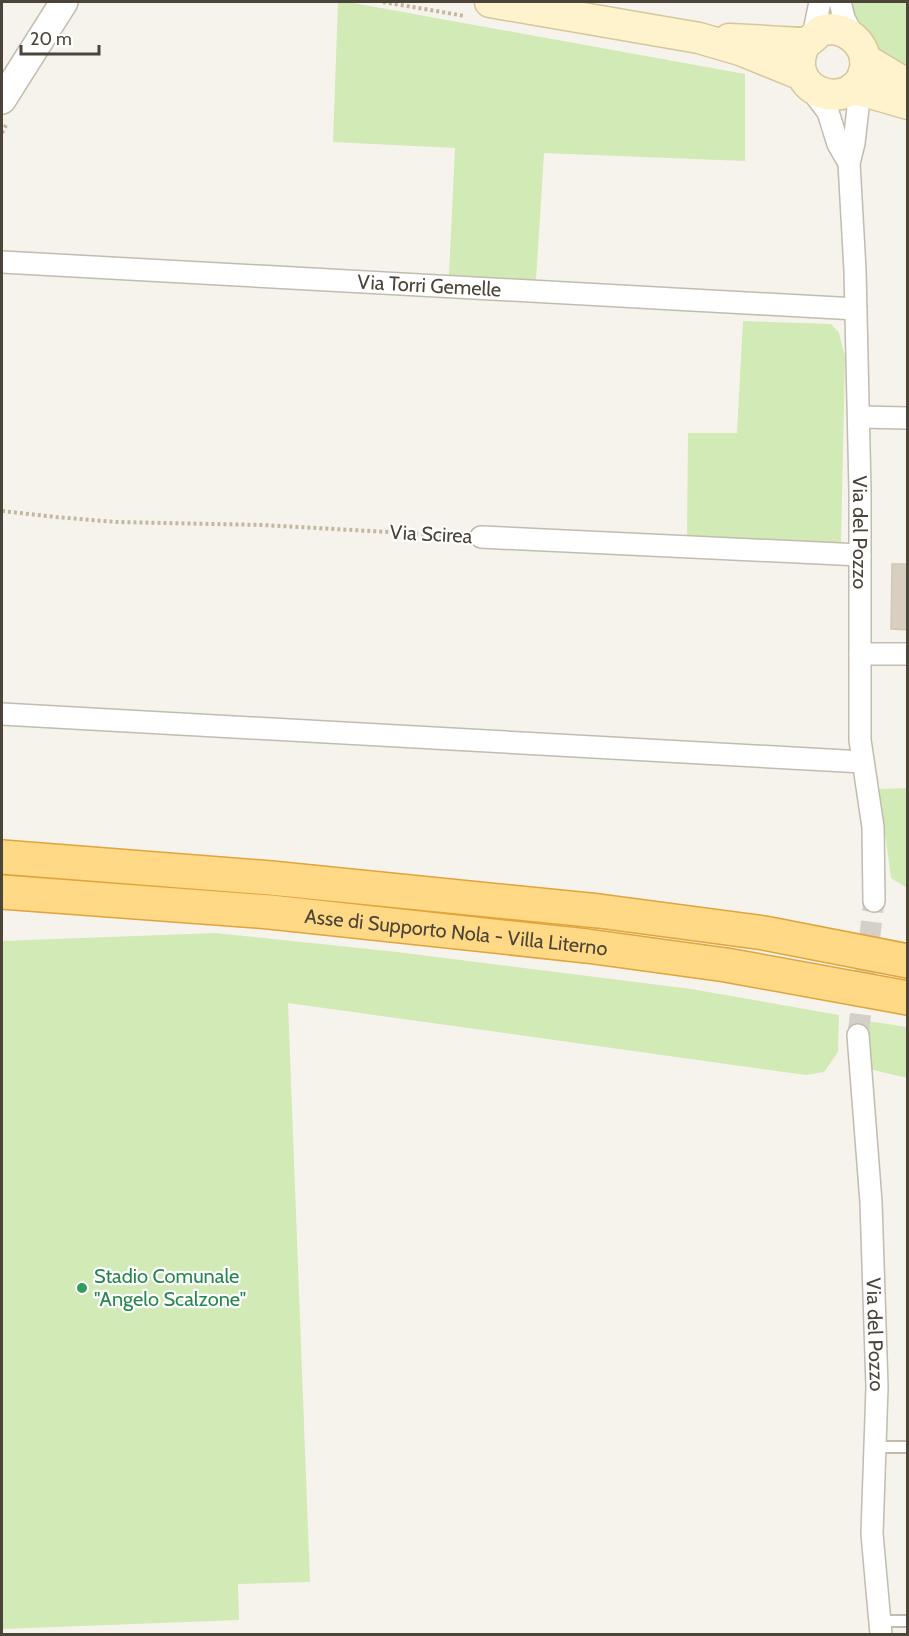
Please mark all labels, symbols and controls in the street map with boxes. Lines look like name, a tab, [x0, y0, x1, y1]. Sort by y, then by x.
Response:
scale bar	[21, 18, 99, 56]
text: 20 m	[30, 28, 72, 50]
street label: Via Torri Gemelle	[357, 270, 502, 301]
street label: Via del Pozzo	[848, 475, 872, 589]
street label: Via Scirea	[389, 520, 473, 548]
street label: Asse di Supporto Nola - Villa Literno	[303, 904, 609, 961]
place label: Stadio Comunale "Angelo Scalzone"	[94, 1264, 246, 1311]
street label: Via del Pozzo	[861, 1277, 889, 1392]
marker: Stadio Comunale "Angelo Scalzone"	[75, 1281, 89, 1295]

